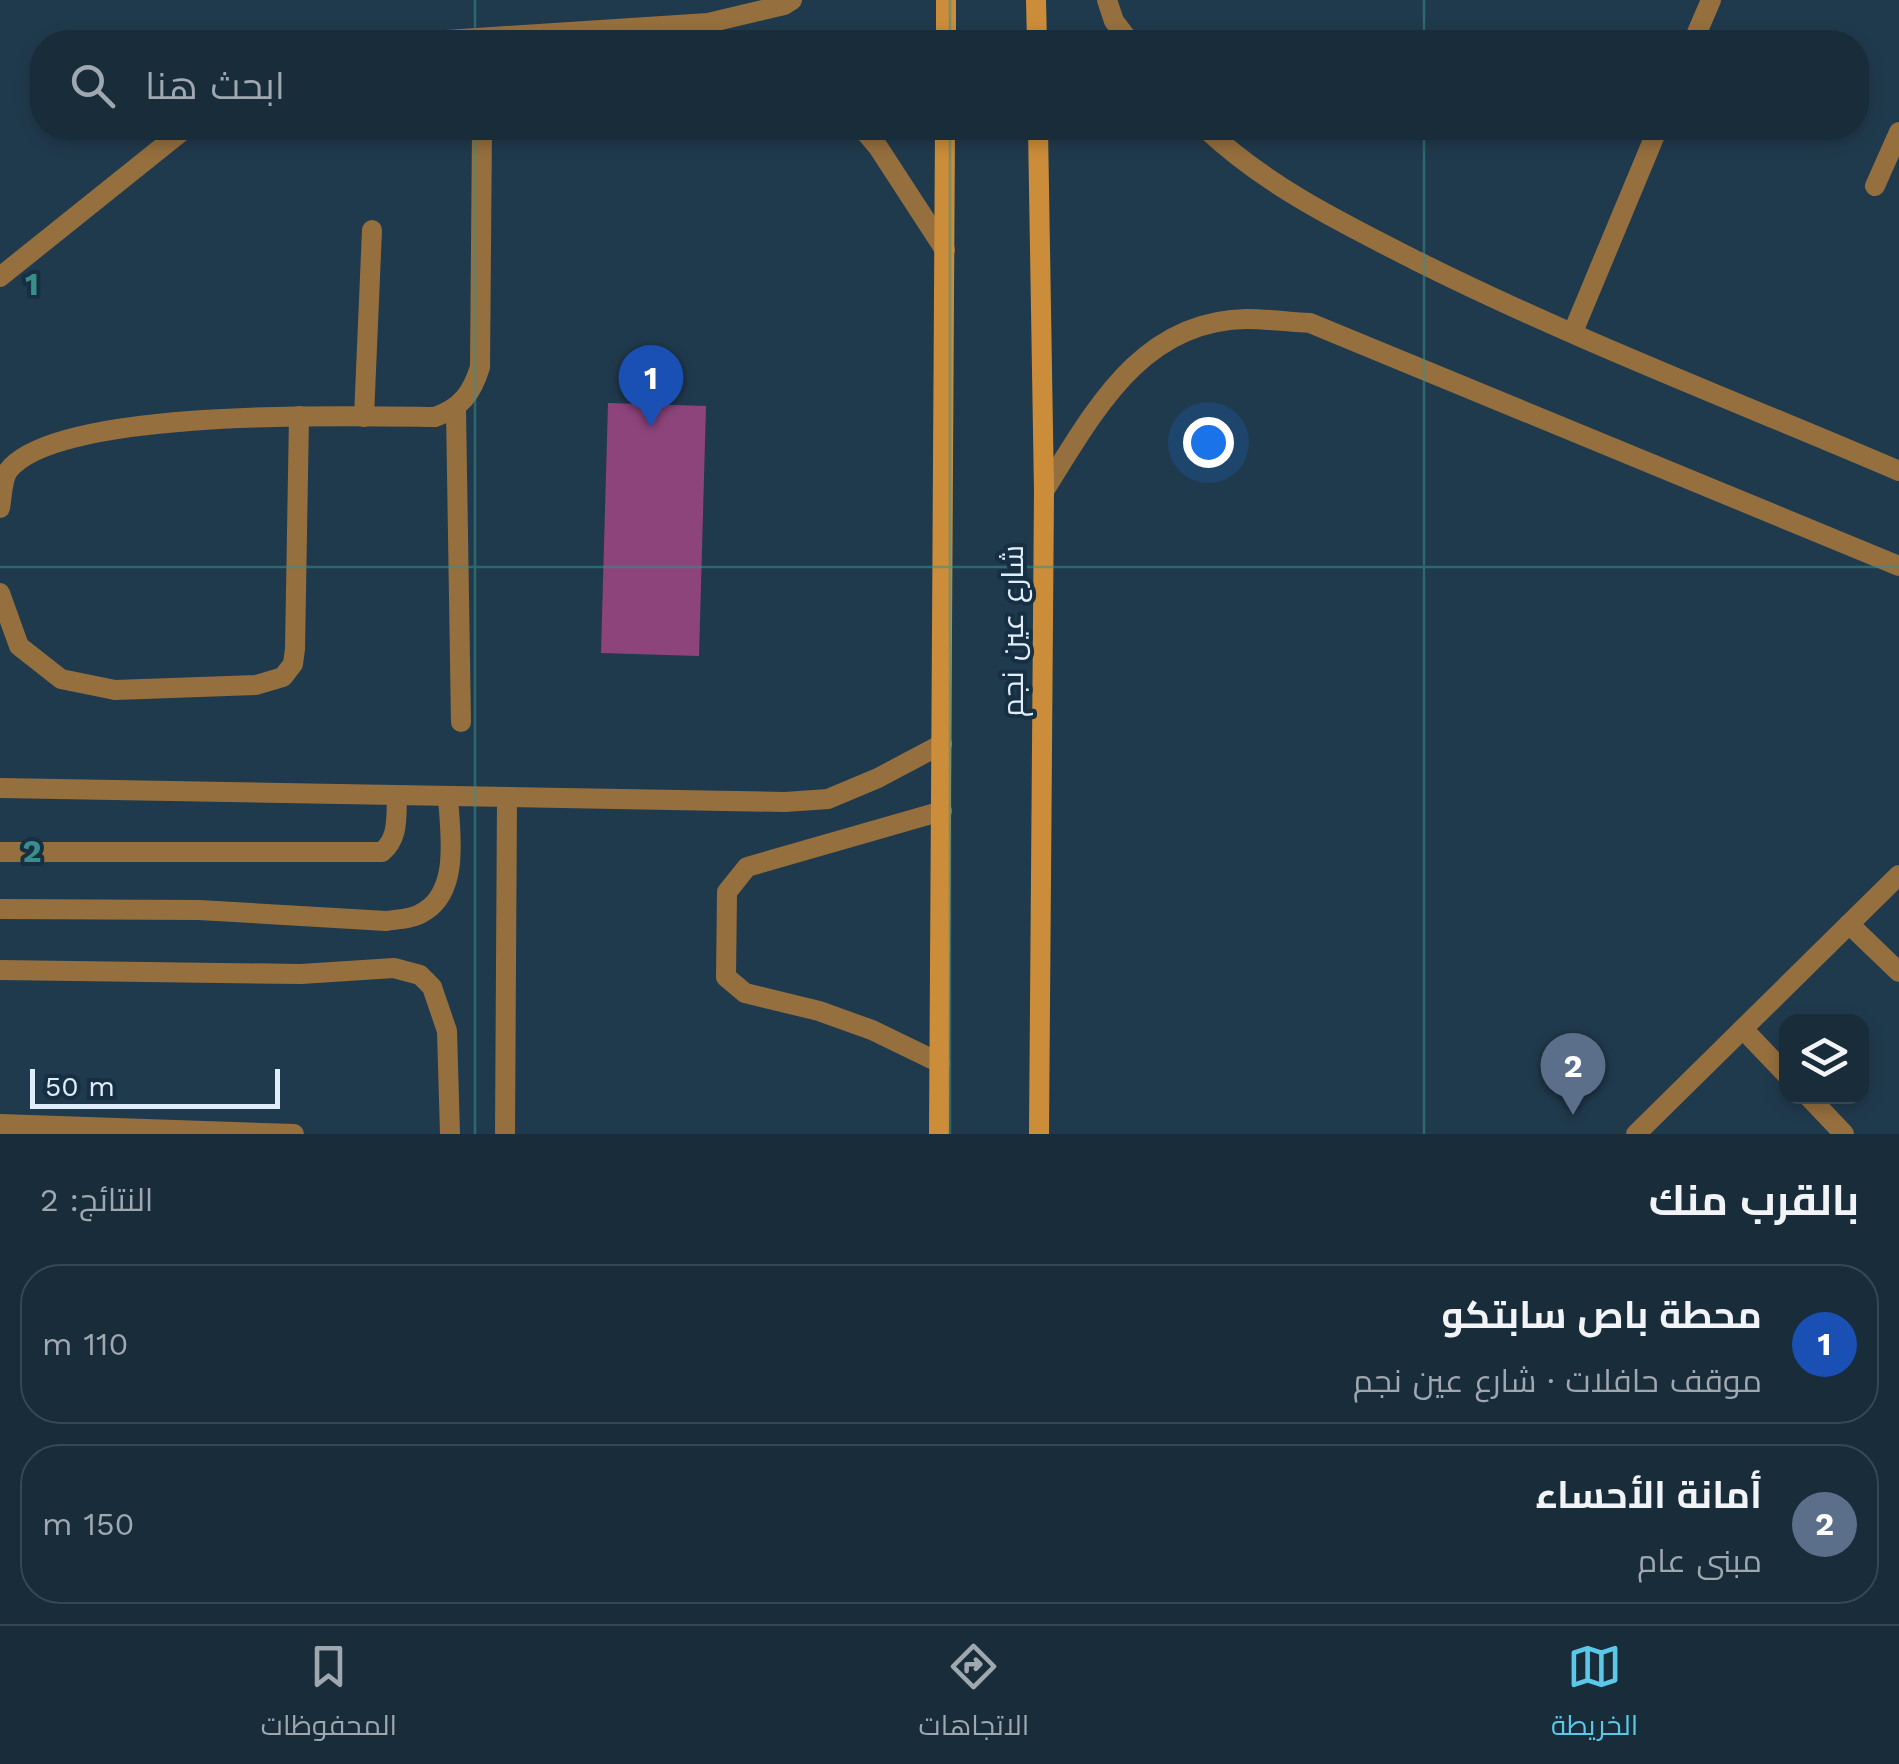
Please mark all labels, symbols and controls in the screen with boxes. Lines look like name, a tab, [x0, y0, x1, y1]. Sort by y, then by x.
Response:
search box	[30, 30, 1869, 140]
icon: search	[65, 58, 120, 113]
text: ابحث هنا	[145, 64, 285, 108]
text: 1	[25, 265, 39, 303]
pin: 1	[618, 344, 684, 427]
your location	[1183, 417, 1234, 468]
street label: شارع عين نجم	[995, 545, 1033, 717]
text: 2	[22, 832, 42, 870]
map controls	[1779, 1014, 1869, 1104]
button: layers	[1779, 1014, 1869, 1104]
pin: 2	[1540, 1032, 1606, 1115]
scale bar	[30, 1064, 280, 1108]
text: 50 m	[45, 1070, 115, 1103]
text: بالقرب منك	[1649, 1176, 1859, 1225]
text: النتائج: 2	[40, 1181, 153, 1219]
text: محطة باص سابتكو	[1442, 1293, 1762, 1337]
text: 110 m	[42, 1325, 128, 1363]
text: 1	[1818, 1325, 1831, 1363]
text: موقف حافلات · شارع عين نجم	[1353, 1362, 1762, 1400]
text: أمانة الأحساء	[1535, 1473, 1762, 1517]
text: 150 m	[42, 1505, 134, 1543]
text: 2	[1815, 1505, 1834, 1543]
text: مبنى عام	[1637, 1542, 1762, 1580]
tab: المحفوظات	[261, 1639, 397, 1751]
tab: الاتجاهات	[919, 1639, 1029, 1751]
tab: الخريطة	[1551, 1639, 1638, 1751]

